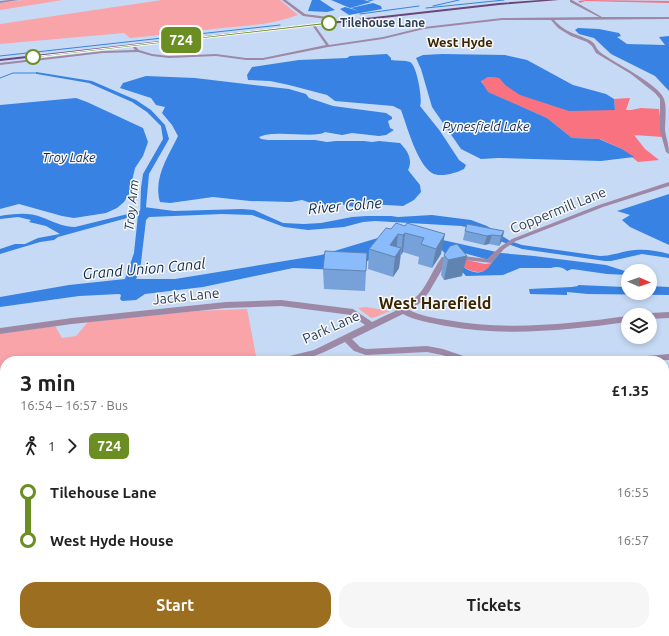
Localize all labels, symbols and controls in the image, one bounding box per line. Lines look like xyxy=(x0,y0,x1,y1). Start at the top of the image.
marker: Tilehouse Lane xyxy=(321,15,337,31)
place label: Tilehouse Lane xyxy=(340,16,425,29)
line badge: 724 xyxy=(158,27,204,53)
text: 724 xyxy=(169,32,193,48)
district label: West Hyde xyxy=(427,35,493,49)
unlabelled marker xyxy=(25,49,41,65)
water label: Pynesfield Lake xyxy=(442,119,530,134)
water label: Troy Lake xyxy=(42,150,96,164)
water label: Troy Arm xyxy=(121,178,141,231)
street label: Coppermill Lane xyxy=(508,183,608,237)
water label: River Colne xyxy=(307,194,383,217)
water label: Grand Union Canal xyxy=(82,255,207,282)
north arrow xyxy=(621,264,657,300)
map controls xyxy=(621,264,657,344)
street label: Jacks Lane xyxy=(152,285,220,307)
district label: West Harefield xyxy=(379,294,491,312)
street label: Park Lane xyxy=(300,307,362,347)
button: layers xyxy=(621,308,657,344)
text: 3 min xyxy=(20,370,76,395)
text: £1.35 xyxy=(611,382,649,399)
text: 16:54 – 16:57 · Bus xyxy=(20,398,128,412)
icon: walk xyxy=(20,435,42,457)
icon: forward xyxy=(61,435,83,457)
text: 724 xyxy=(97,438,121,454)
text: 1 xyxy=(48,439,55,453)
text: Tilehouse Lane xyxy=(50,484,157,501)
text: 16:55 xyxy=(616,485,649,499)
text: West Hyde House xyxy=(50,532,174,549)
text: 16:57 xyxy=(616,533,649,547)
button: Start xyxy=(20,582,331,628)
button: Tickets xyxy=(339,582,649,628)

